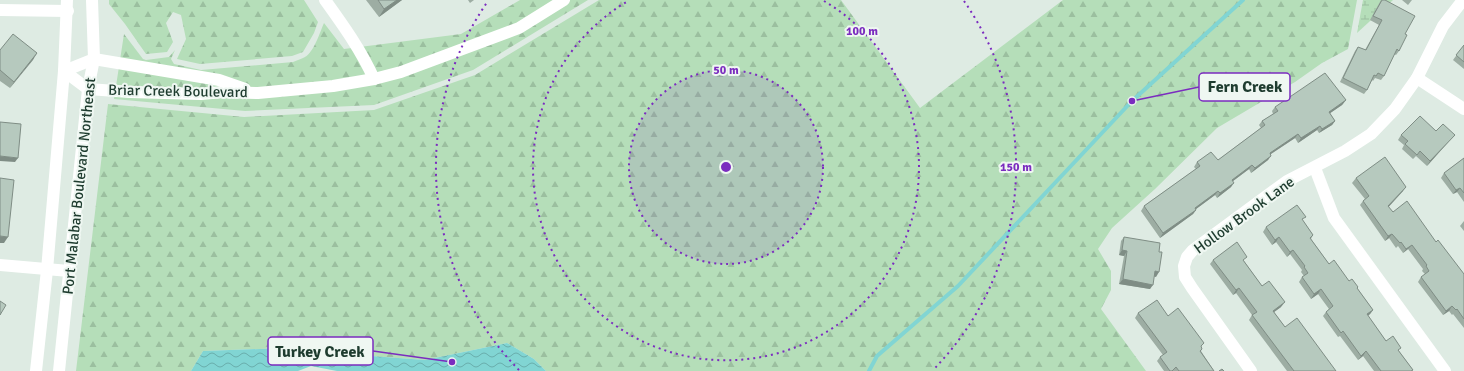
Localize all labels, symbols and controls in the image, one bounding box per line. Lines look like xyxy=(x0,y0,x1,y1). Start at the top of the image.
text: 100 m xyxy=(846,24,878,39)
text: 50 m xyxy=(713,63,739,78)
callout: Fern Creek xyxy=(1199,73,1290,101)
street label: Port Malabar Boulevard Northeast xyxy=(59,77,99,295)
text: Fern Creek xyxy=(1208,77,1283,97)
street label: Briar Creek Boulevard xyxy=(108,81,248,101)
centre of rings xyxy=(719,160,733,174)
text: 150 m xyxy=(1000,160,1032,175)
street label: Hollow Brook Lane xyxy=(1190,173,1298,257)
callout: Turkey Creek xyxy=(268,337,373,365)
text: Turkey Creek xyxy=(275,342,365,362)

